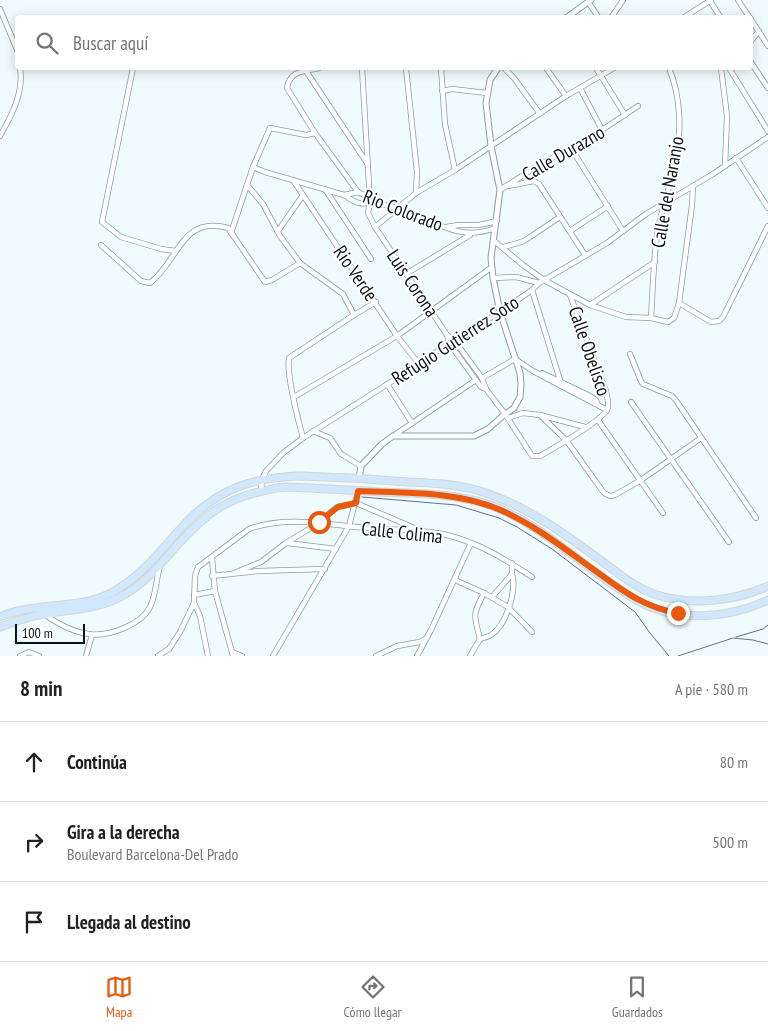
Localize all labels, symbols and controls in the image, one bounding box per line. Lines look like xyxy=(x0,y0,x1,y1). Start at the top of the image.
search box xyxy=(15,15,753,70)
icon: search xyxy=(33,29,61,57)
text: Buscar aquí xyxy=(73,31,148,55)
street label: Calle Durazno xyxy=(518,120,608,186)
street label: Calle del Naranjo xyxy=(645,134,689,250)
street label: Rio Colorado xyxy=(360,184,446,236)
street label: Rio Verde xyxy=(329,241,383,306)
street label: Luis Corona xyxy=(382,245,444,321)
street label: Refugio Gutierrez Soto xyxy=(387,290,523,390)
street label: Calle Obelisco xyxy=(564,303,616,399)
route start xyxy=(308,511,331,534)
street label: Calle Colima xyxy=(360,516,444,548)
route end xyxy=(667,602,690,625)
scale bar xyxy=(15,621,85,644)
text: 100 m xyxy=(22,624,53,642)
text: 8 min xyxy=(20,675,62,702)
text: A pie · 580 m xyxy=(675,679,748,699)
icon: ahead xyxy=(20,748,48,776)
text: Continúa xyxy=(67,750,127,774)
text: 80 m xyxy=(720,752,748,772)
text: Gira a la derecha xyxy=(67,820,180,844)
icon: right xyxy=(20,828,48,856)
text: 500 m xyxy=(713,832,748,852)
text: Boulevard Barcelona-Del Prado xyxy=(67,844,238,864)
icon: arrive xyxy=(20,908,48,936)
text: Llegada al destino xyxy=(67,910,191,934)
tab: Mapa xyxy=(105,973,133,1021)
tab: Cómo llegar xyxy=(344,973,401,1021)
tab: Guardados xyxy=(612,973,663,1021)

